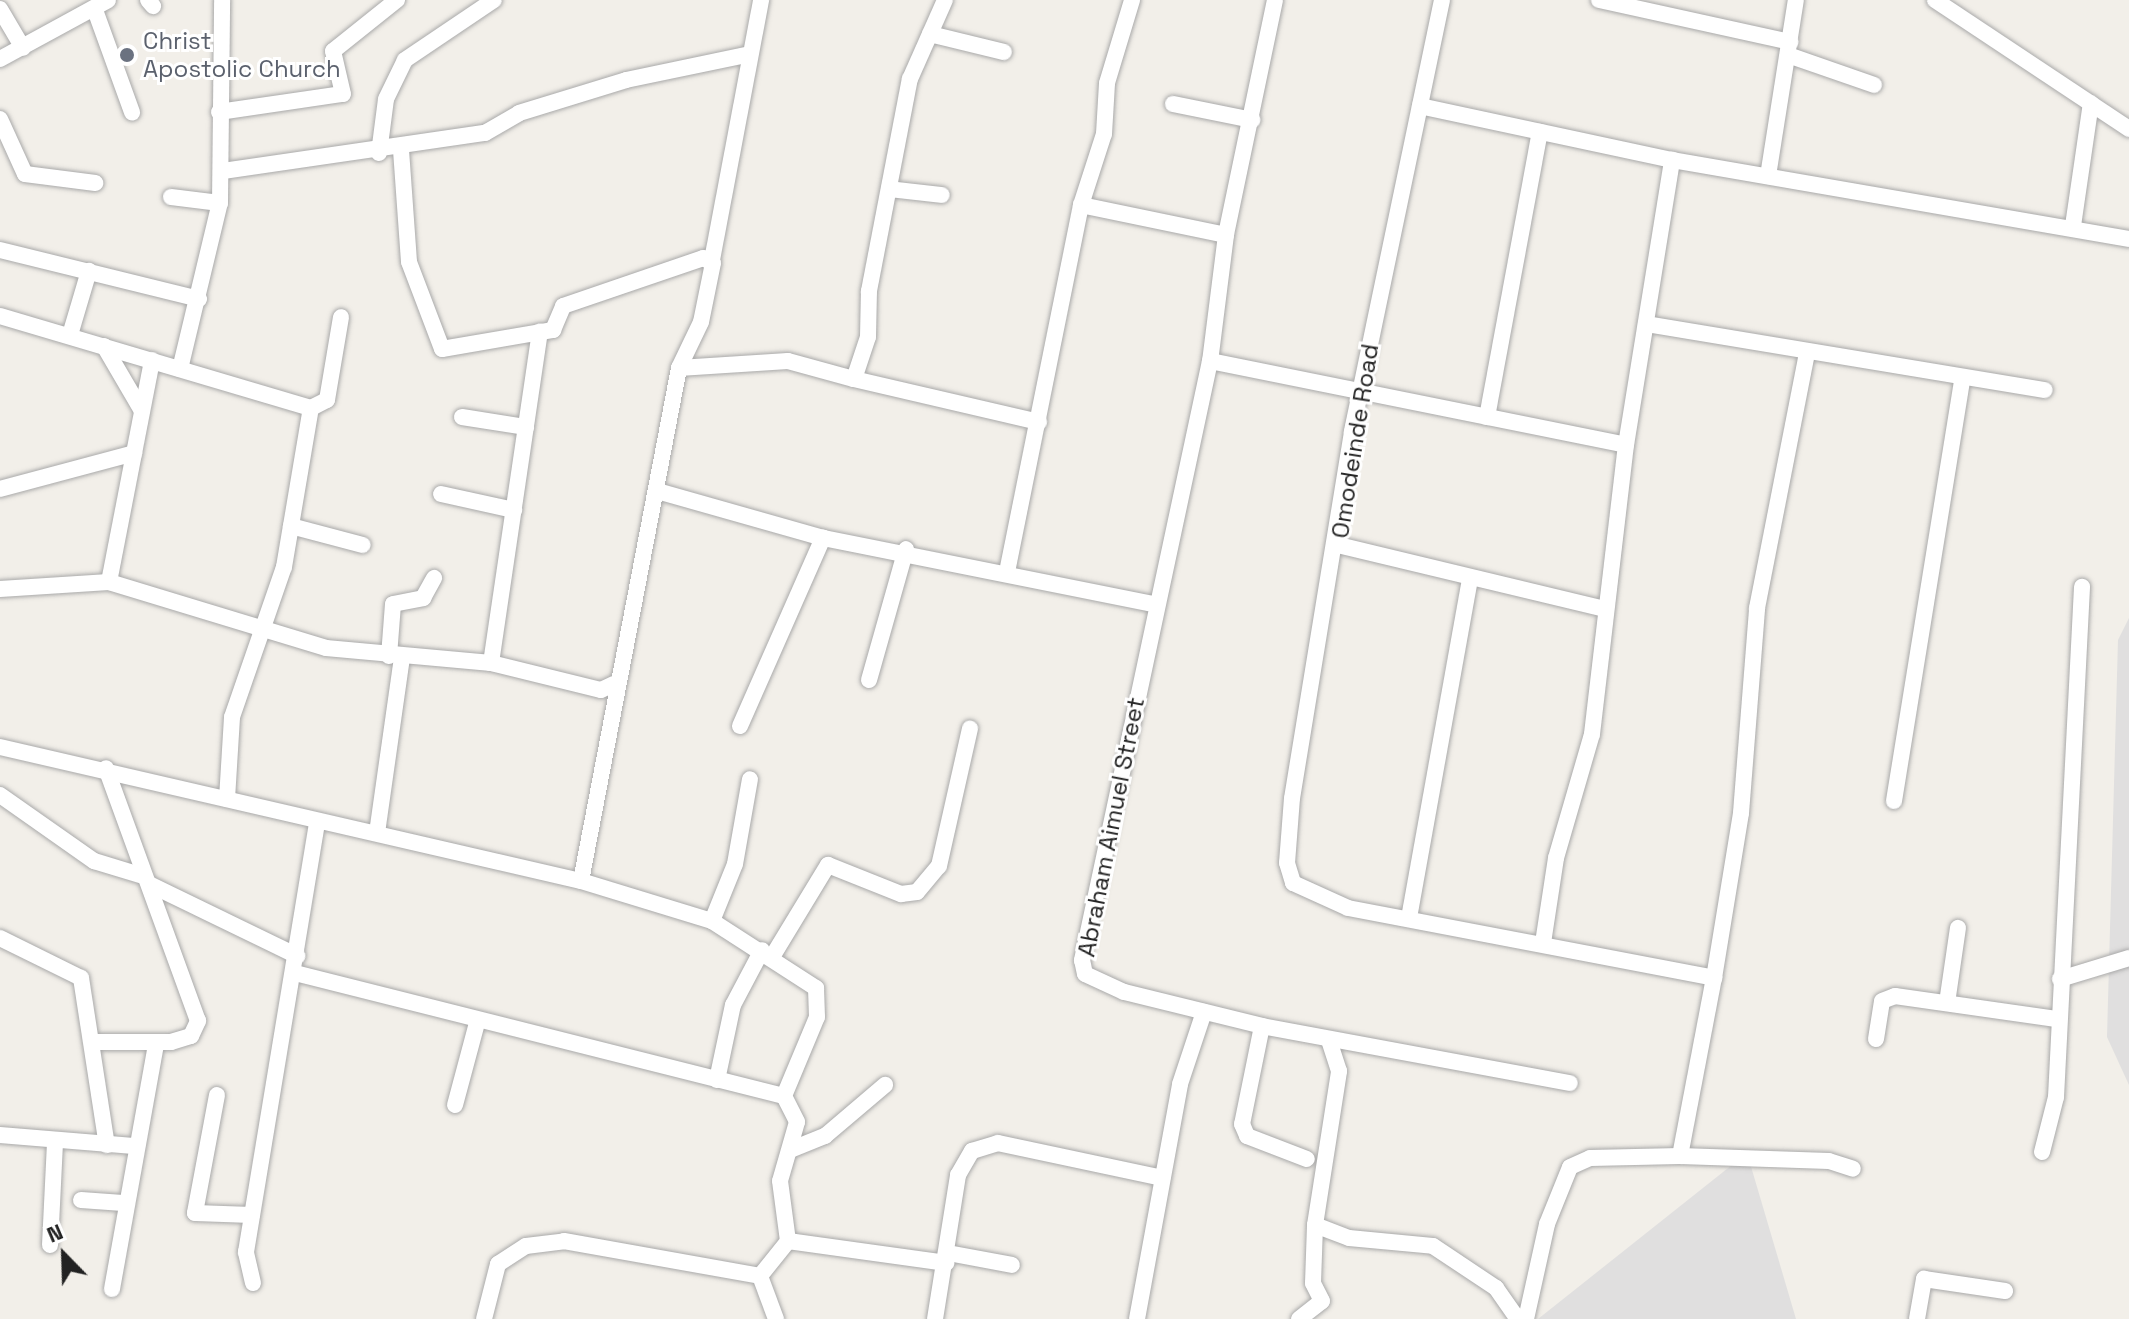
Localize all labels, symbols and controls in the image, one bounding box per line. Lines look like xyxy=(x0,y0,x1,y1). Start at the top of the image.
place label: Christ Apostolic Church xyxy=(143,27,341,83)
marker: Christ Apostolic Church xyxy=(118,46,136,64)
street label: Omodeinde Road xyxy=(1325,342,1385,540)
street label: Abraham Aimuel Street xyxy=(1072,695,1150,959)
north arrow xyxy=(24,1215,104,1295)
text: N xyxy=(42,1217,67,1249)

